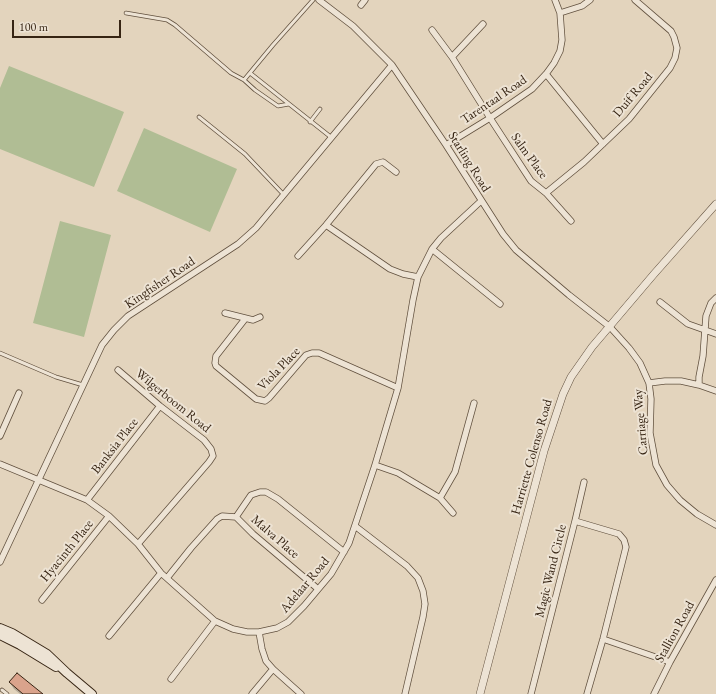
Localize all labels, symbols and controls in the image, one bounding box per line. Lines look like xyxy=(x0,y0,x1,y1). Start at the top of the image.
scale bar xyxy=(14,12,123,38)
text: 100 m xyxy=(19,19,48,35)
street label: Duif Road xyxy=(610,69,656,121)
street label: Tarentaal Road xyxy=(458,72,530,128)
street label: Starling Road xyxy=(444,129,494,195)
street label: Salm Place xyxy=(507,130,551,182)
street label: Kingfisher Road xyxy=(122,254,198,312)
street label: Viola Place xyxy=(254,344,304,394)
street label: Wilgerboom Road xyxy=(132,366,214,436)
street label: Carriage Way xyxy=(630,388,652,456)
street label: Harriette Colenso Road xyxy=(508,397,556,517)
street label: Banksia Place xyxy=(88,415,142,477)
street label: Malva Place xyxy=(248,512,302,562)
street label: Hyacinth Place xyxy=(37,517,97,585)
street label: Magic Wand Circle xyxy=(532,523,570,619)
street label: Adelaar Road xyxy=(277,554,333,616)
street label: Stallion Road xyxy=(652,599,698,665)

